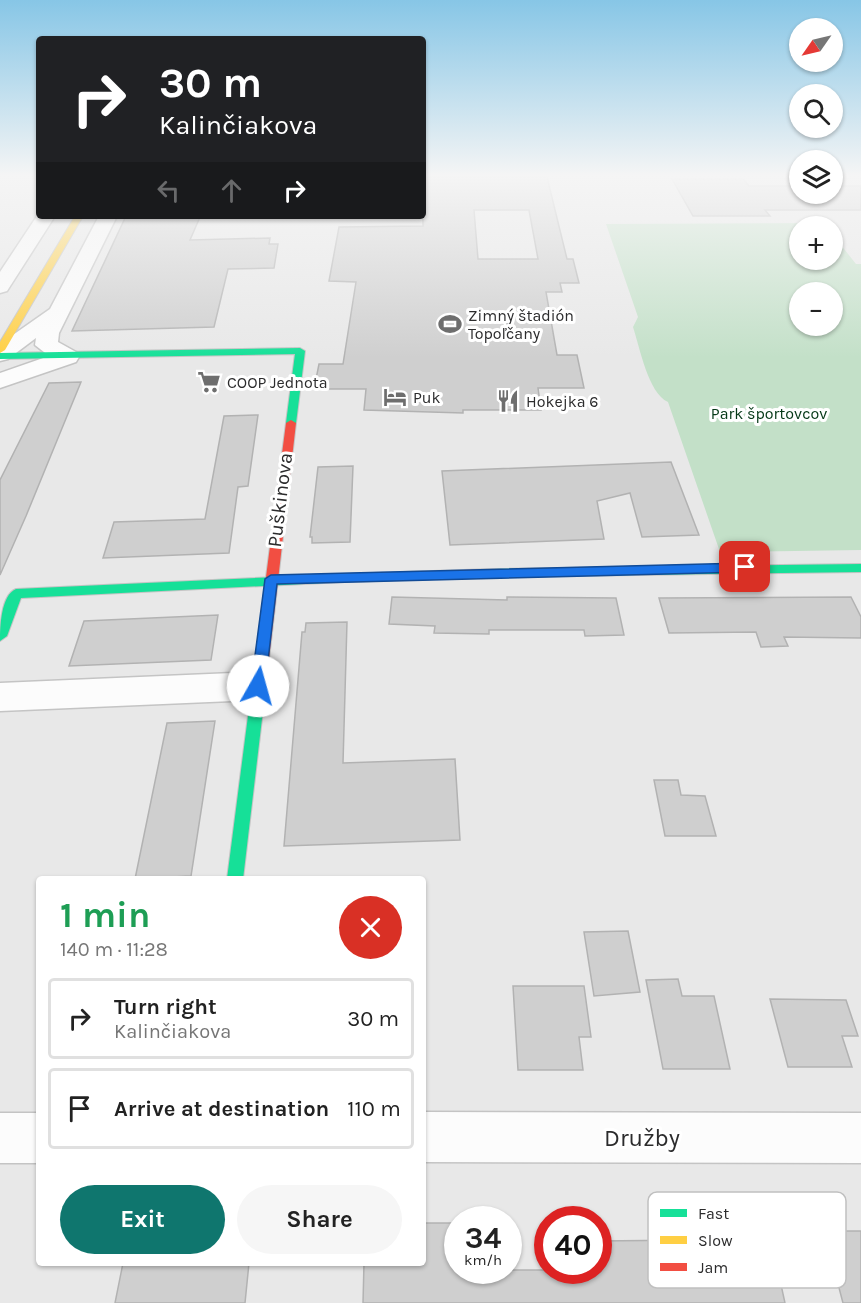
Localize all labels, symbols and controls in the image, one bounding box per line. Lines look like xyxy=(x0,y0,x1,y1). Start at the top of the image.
north arrow xyxy=(789,18,843,72)
map controls xyxy=(789,18,843,336)
text: 30 m xyxy=(159,58,262,108)
icon: right xyxy=(60,60,138,138)
button: search xyxy=(789,84,843,138)
text: Kalinčiakova xyxy=(159,109,317,141)
button: layers xyxy=(789,150,843,204)
icon: left xyxy=(152,174,185,207)
icon: ahead xyxy=(215,174,248,207)
icon: right xyxy=(278,174,311,207)
button: + xyxy=(789,216,843,270)
button: − xyxy=(789,282,843,336)
place label: Zimný štadión Topoľčany xyxy=(468,306,574,343)
sports icon: Zimný štadión Topoľčany xyxy=(437,311,463,337)
supermarket icon: COOP Jednota xyxy=(196,369,222,395)
place label: COOP Jednota xyxy=(227,373,328,392)
hotel icon: Puk xyxy=(382,384,408,410)
place label: Puk xyxy=(413,388,441,407)
restaurant icon: Hokejka 6 xyxy=(495,388,521,414)
place label: Hokejka 6 xyxy=(526,392,598,411)
park label: Park športovcov xyxy=(711,404,827,423)
street label: Puškinova xyxy=(263,451,297,549)
pin xyxy=(719,541,770,592)
icon: arrive xyxy=(728,550,761,583)
position arrow xyxy=(226,654,290,718)
text: 1 min xyxy=(60,894,150,936)
button: close xyxy=(339,896,402,959)
text: 140 m · 11:28 xyxy=(60,938,168,961)
text: Turn right xyxy=(114,994,217,1020)
icon: right xyxy=(63,1002,96,1035)
text: 30 m xyxy=(347,1006,399,1032)
text: Kalinčiakova xyxy=(114,1020,231,1043)
icon: arrive xyxy=(63,1092,96,1125)
text: Arrive at destination xyxy=(114,1096,329,1122)
text: 110 m xyxy=(347,1096,401,1122)
street label: Družby xyxy=(604,1124,680,1152)
button: Exit xyxy=(60,1185,225,1254)
button: Share xyxy=(237,1185,402,1254)
legend xyxy=(648,1192,846,1288)
text: Fast xyxy=(698,1204,729,1223)
speed limit sign: 40 xyxy=(534,1206,612,1284)
text: 34 xyxy=(465,1220,501,1256)
text: Slow xyxy=(698,1231,733,1250)
text: km/h xyxy=(464,1251,502,1269)
text: Jam xyxy=(698,1258,728,1277)

